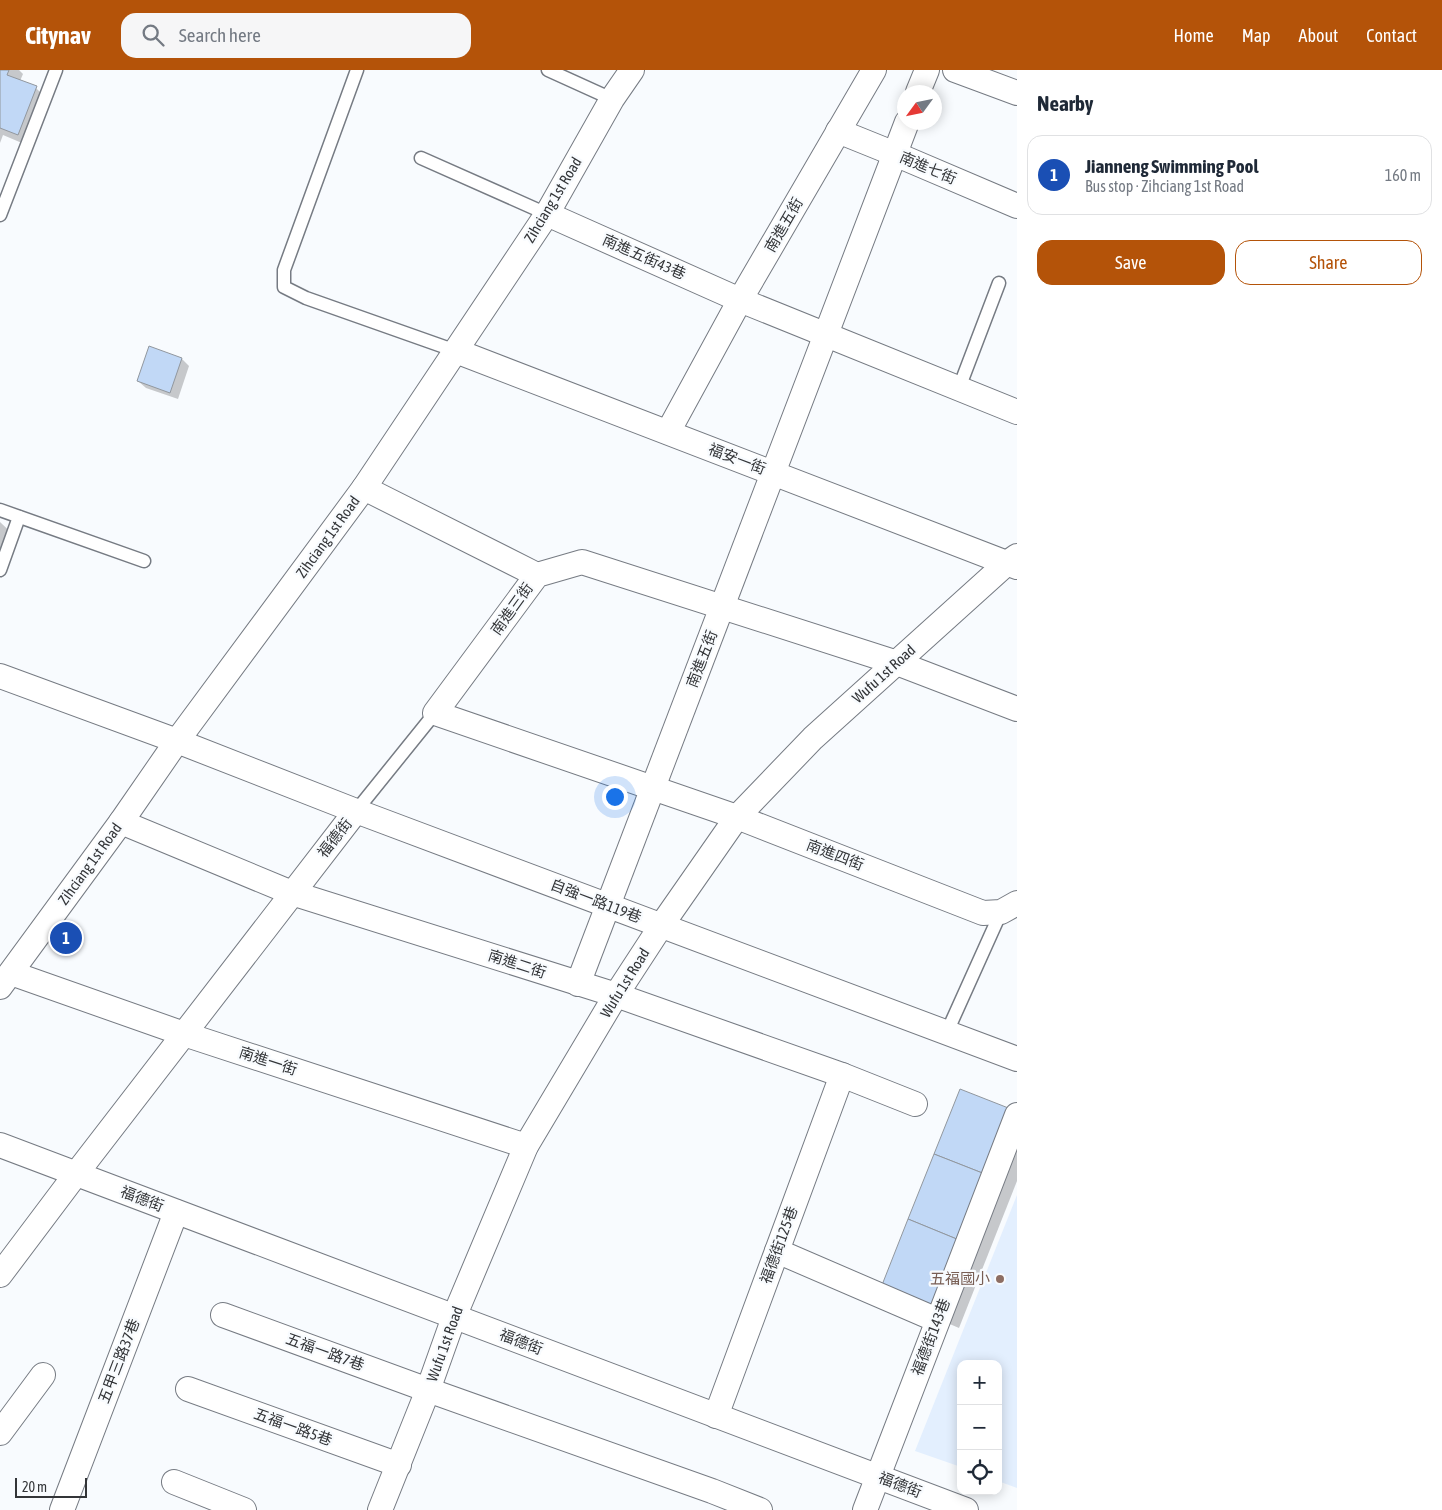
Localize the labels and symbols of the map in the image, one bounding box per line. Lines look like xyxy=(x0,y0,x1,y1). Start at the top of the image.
north arrow xyxy=(897,85,942,130)
street label: 南進七街 xyxy=(897,148,959,187)
street label: Zihciang 1st Road xyxy=(520,154,585,246)
street label: 南進五街 xyxy=(761,195,806,255)
street label: 南進五街43巷 xyxy=(600,231,688,282)
street label: 福安一街 xyxy=(706,440,768,477)
street label: Zihciang 1st Road xyxy=(292,493,363,581)
street label: 南進三街 xyxy=(487,579,536,638)
street label: 南進五街 xyxy=(683,628,720,690)
street label: Wufu 1st Road xyxy=(849,641,919,706)
your location xyxy=(602,784,628,810)
street label: 福德街 xyxy=(314,815,355,861)
street label: Zihciang 1st Road xyxy=(54,820,125,908)
street label: 南進四街 xyxy=(804,836,866,873)
street label: 自強一路119巷 xyxy=(548,875,644,926)
pin: 1 xyxy=(50,919,82,957)
street label: Wufu 1st Road xyxy=(597,945,653,1021)
street label: 南進二街 xyxy=(486,946,548,981)
street label: 南進一街 xyxy=(237,1043,299,1078)
street label: 福德街 xyxy=(118,1183,166,1215)
street label: 福德街125巷 xyxy=(757,1204,800,1286)
place label: 五福國小 xyxy=(930,1270,990,1287)
marker: 五福國小 xyxy=(994,1273,1006,1285)
street label: 福德街143巷 xyxy=(908,1296,953,1378)
street label: Wufu 1st Road xyxy=(423,1304,466,1384)
street label: 五甲三路37巷 xyxy=(95,1316,142,1405)
street label: 福德街 xyxy=(497,1326,545,1358)
street label: 五福一路7巷 xyxy=(284,1330,367,1374)
street label: 五福一路5巷 xyxy=(252,1405,335,1449)
street label: 福德街 xyxy=(876,1469,924,1501)
scale bar xyxy=(15,1475,88,1498)

